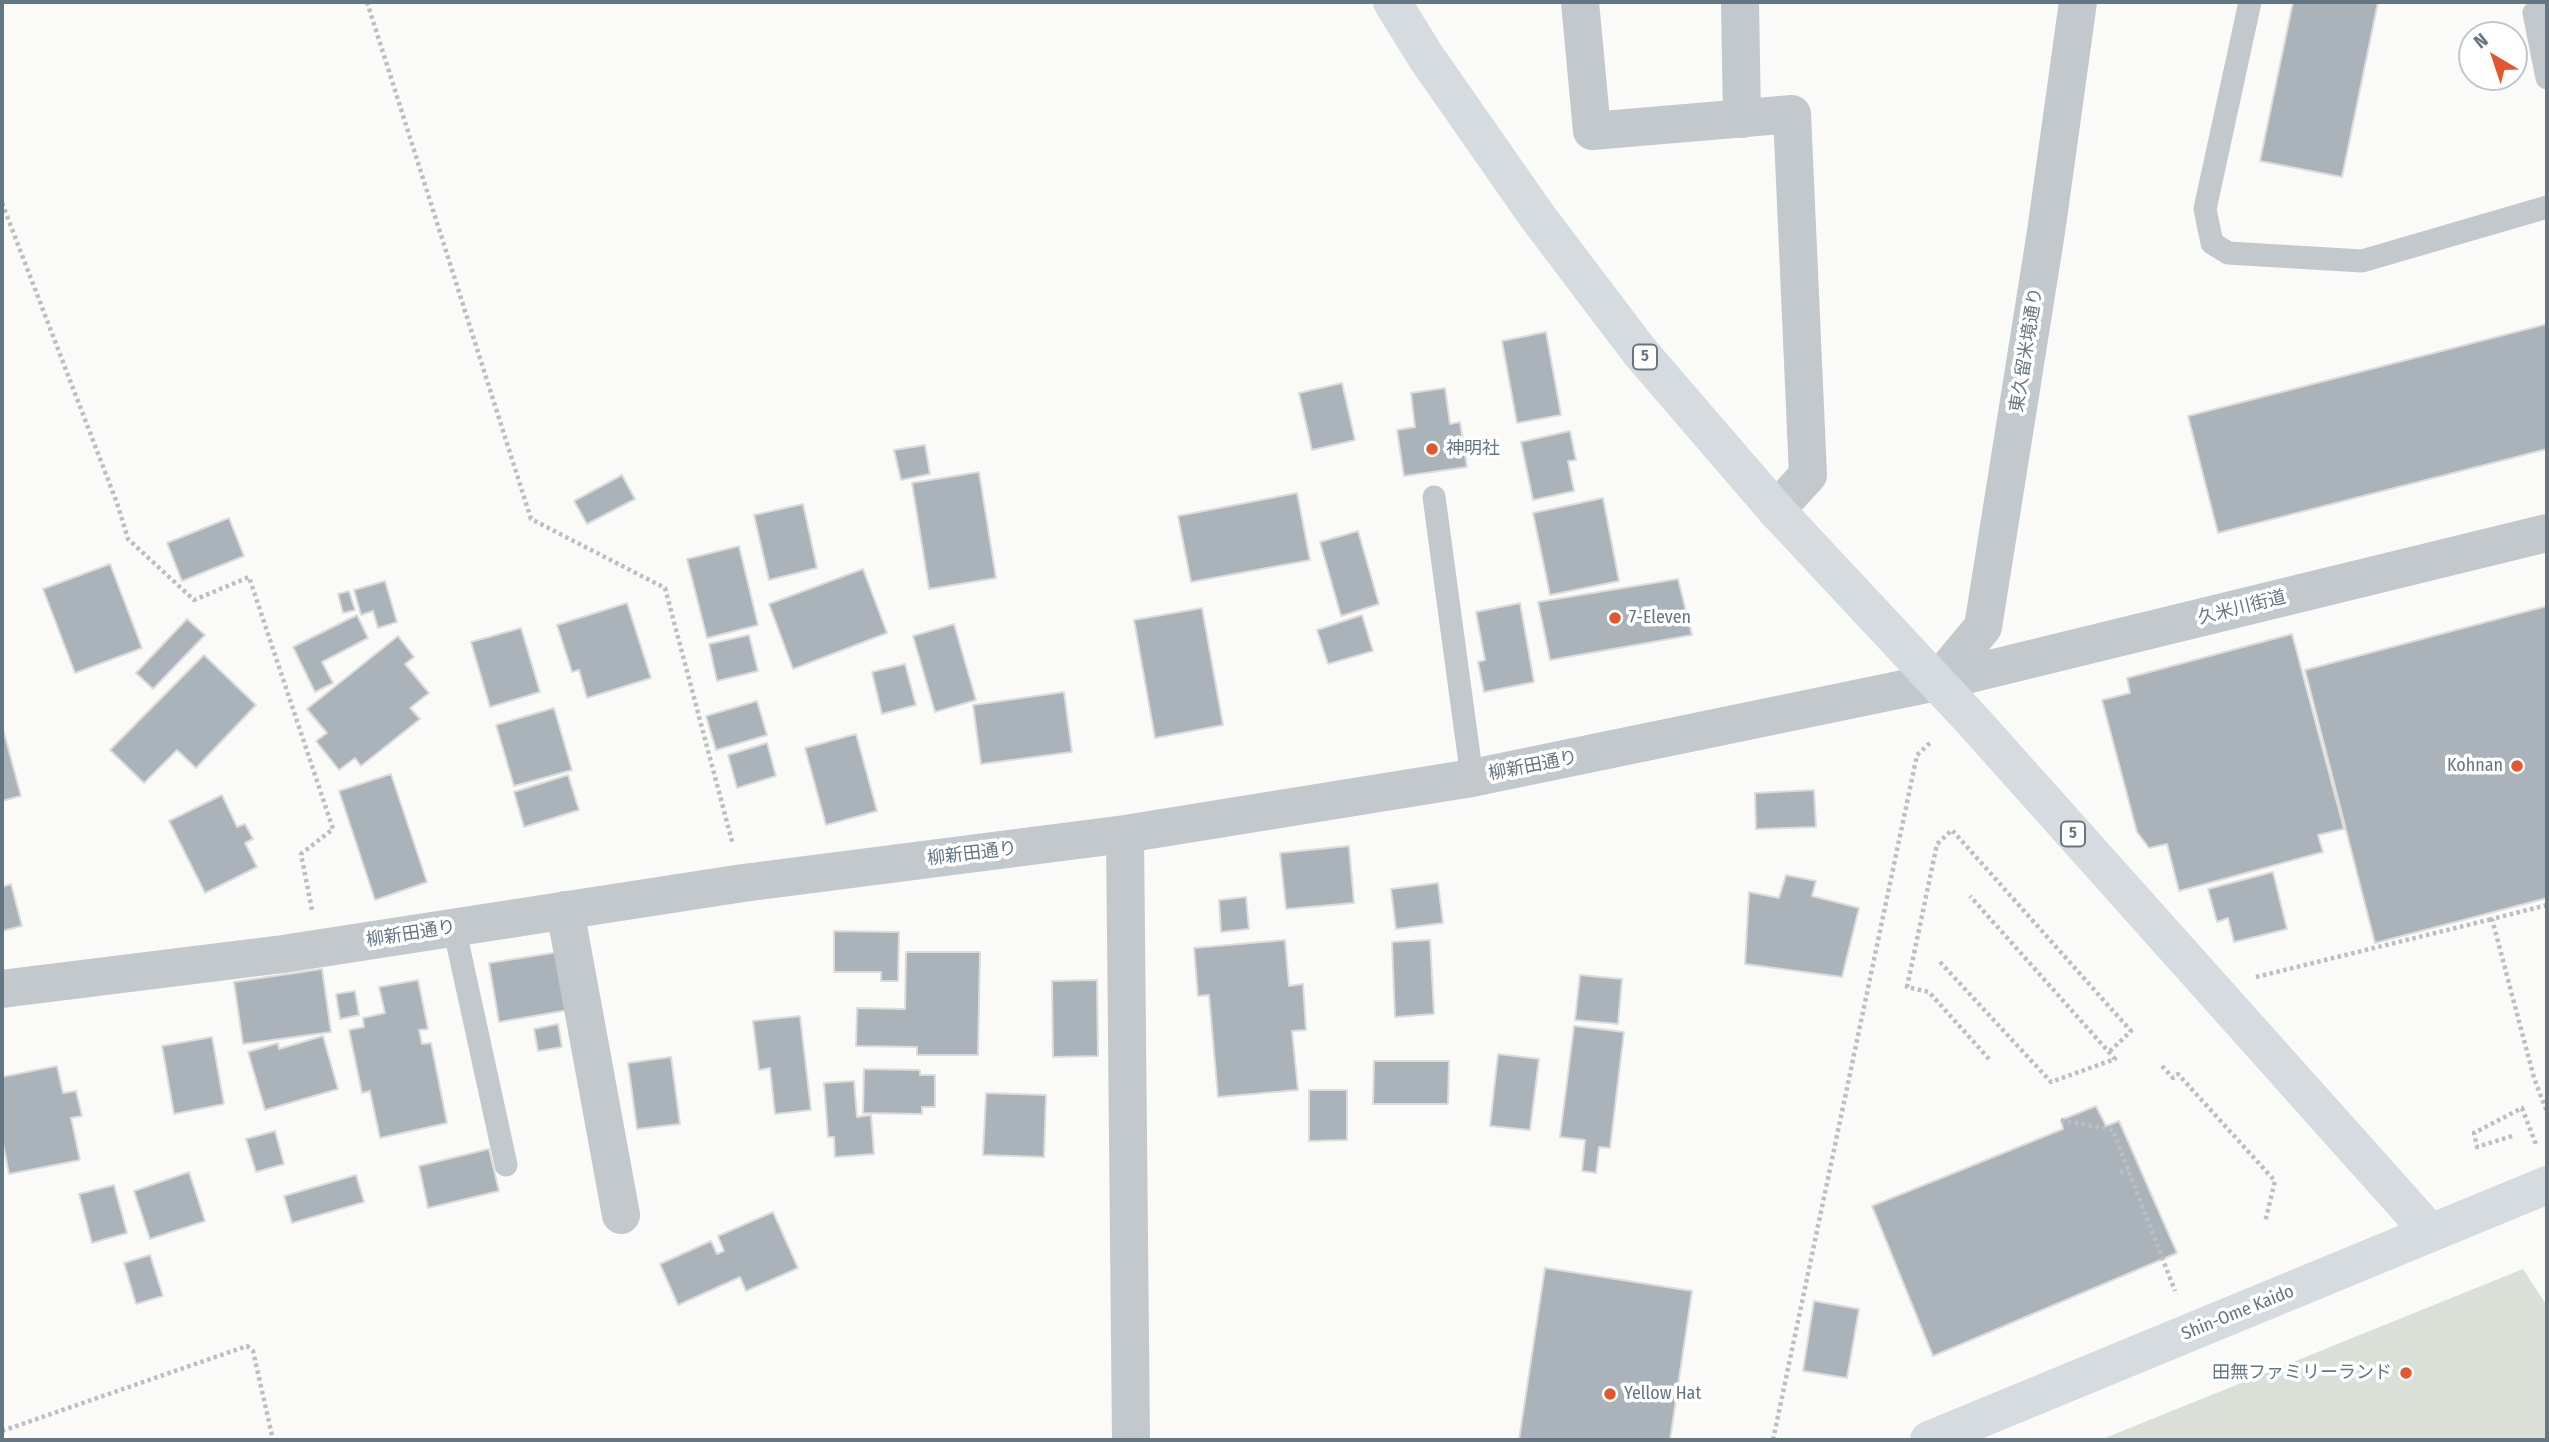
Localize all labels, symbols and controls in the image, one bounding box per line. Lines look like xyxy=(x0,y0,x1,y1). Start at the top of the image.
north arrow xyxy=(2458,21,2528,91)
text: N xyxy=(2469,28,2492,53)
street label: 東久留米境通り xyxy=(2006,286,2048,414)
road number: 5 xyxy=(1633,344,1657,370)
place label: 神明社 xyxy=(1446,438,1500,460)
marker: 神明社 xyxy=(1424,441,1440,457)
street label: 久米川街道 xyxy=(2196,587,2288,629)
place label: 7-Eleven xyxy=(1629,607,1691,629)
marker: 7-Eleven xyxy=(1607,610,1623,626)
street label: 柳新田通り xyxy=(1487,747,1579,785)
place label: Kohnan xyxy=(2447,755,2503,777)
marker: Kohnan xyxy=(2509,758,2525,774)
road number: 5 xyxy=(2061,821,2085,846)
street label: 柳新田通り xyxy=(926,838,1018,870)
street label: 柳新田通り xyxy=(365,916,457,952)
street label: Shin-Ome Kaido xyxy=(2179,1281,2297,1345)
place label: 田無ファミリーランド xyxy=(2212,1362,2392,1384)
marker: 田無ファミリーランド xyxy=(2398,1365,2414,1381)
place label: Yellow Hat xyxy=(1624,1383,1701,1405)
marker: Yellow Hat xyxy=(1602,1386,1618,1402)

